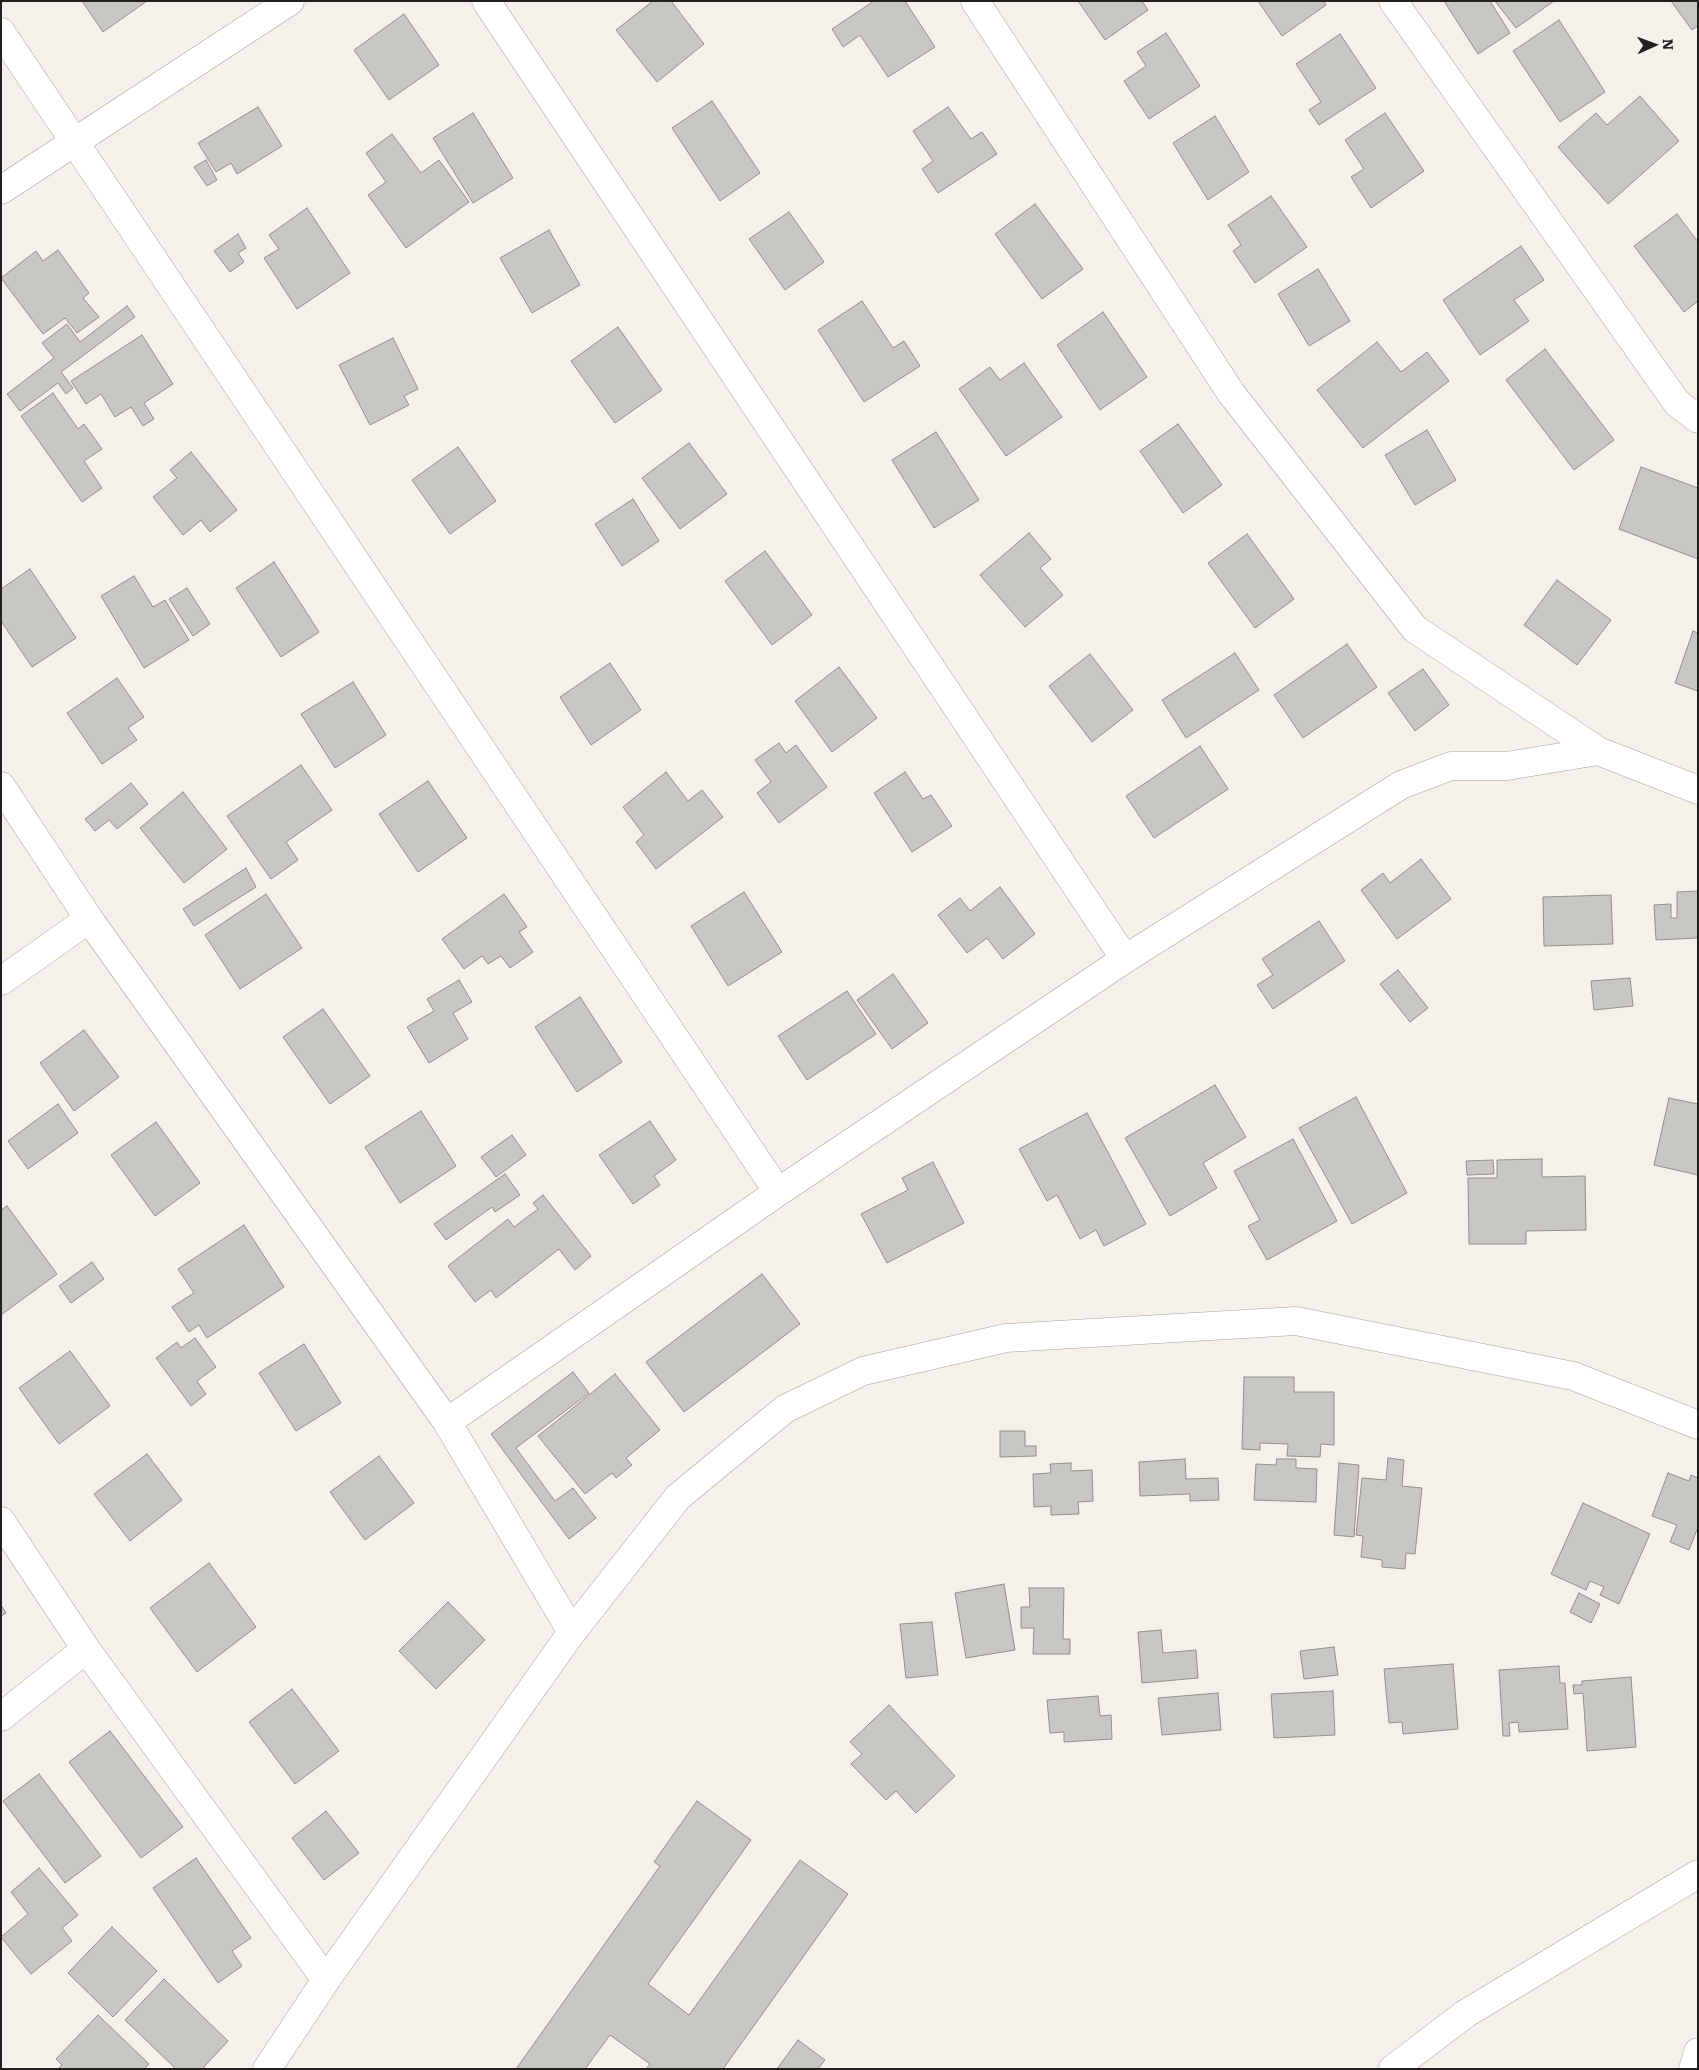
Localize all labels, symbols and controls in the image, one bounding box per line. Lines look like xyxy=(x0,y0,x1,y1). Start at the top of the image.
north arrow xyxy=(1629,20,1679,70)
text: N xyxy=(1659,38,1679,51)

